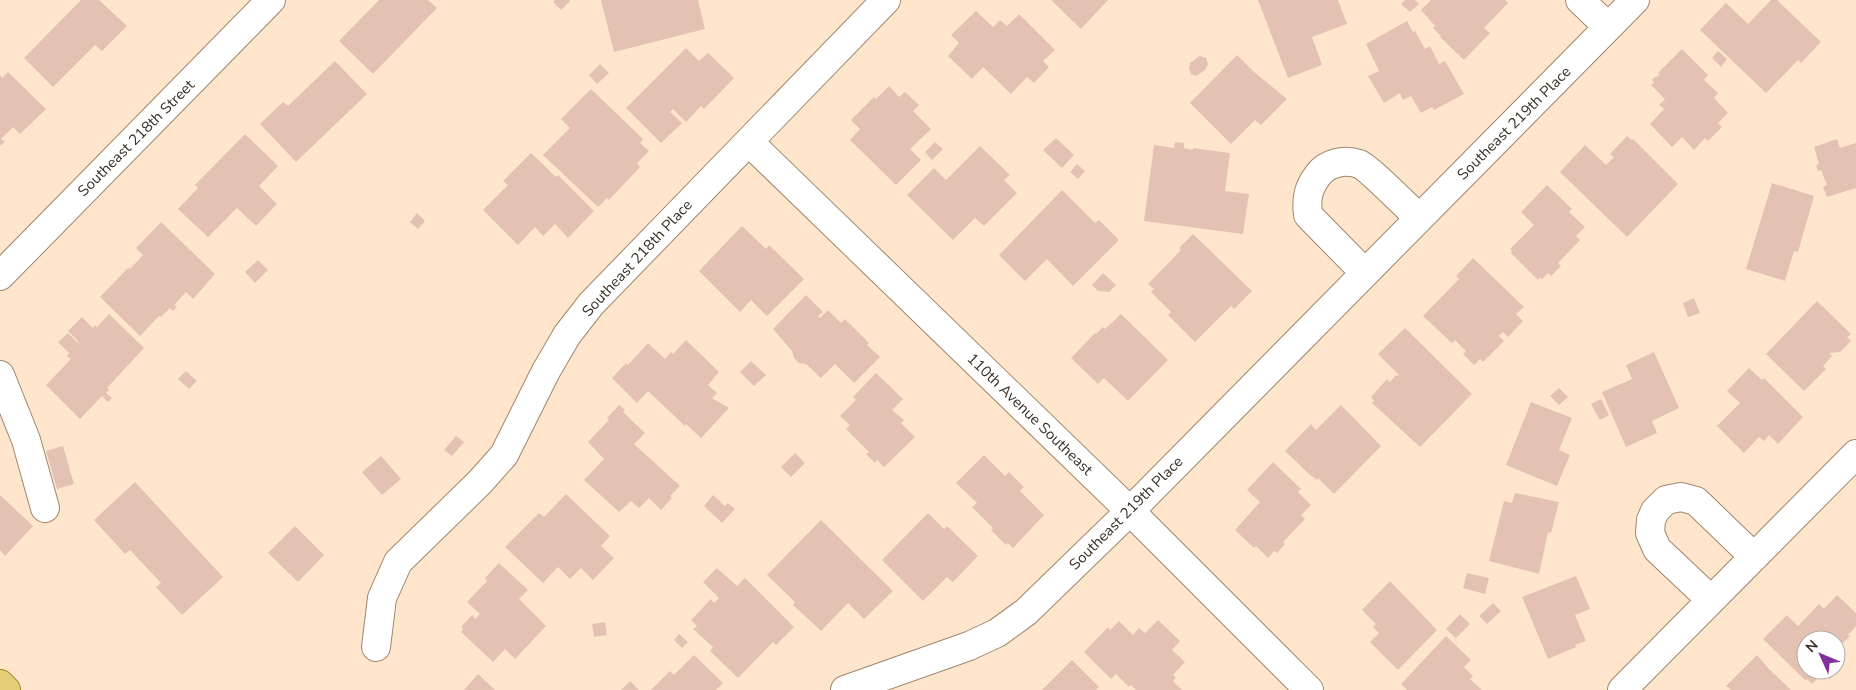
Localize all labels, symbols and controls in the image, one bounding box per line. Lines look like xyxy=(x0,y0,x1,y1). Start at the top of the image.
street label: Southeast 219th Place xyxy=(1453,62,1575,184)
street label: Southeast 218th Street xyxy=(73,75,199,201)
street label: Southeast 218th Place xyxy=(577,195,697,321)
street label: 110th Avenue Southeast xyxy=(963,349,1098,480)
street label: Southeast 219th Place xyxy=(1065,452,1187,574)
north arrow xyxy=(1796,630,1846,680)
text: N xyxy=(1802,636,1822,657)

